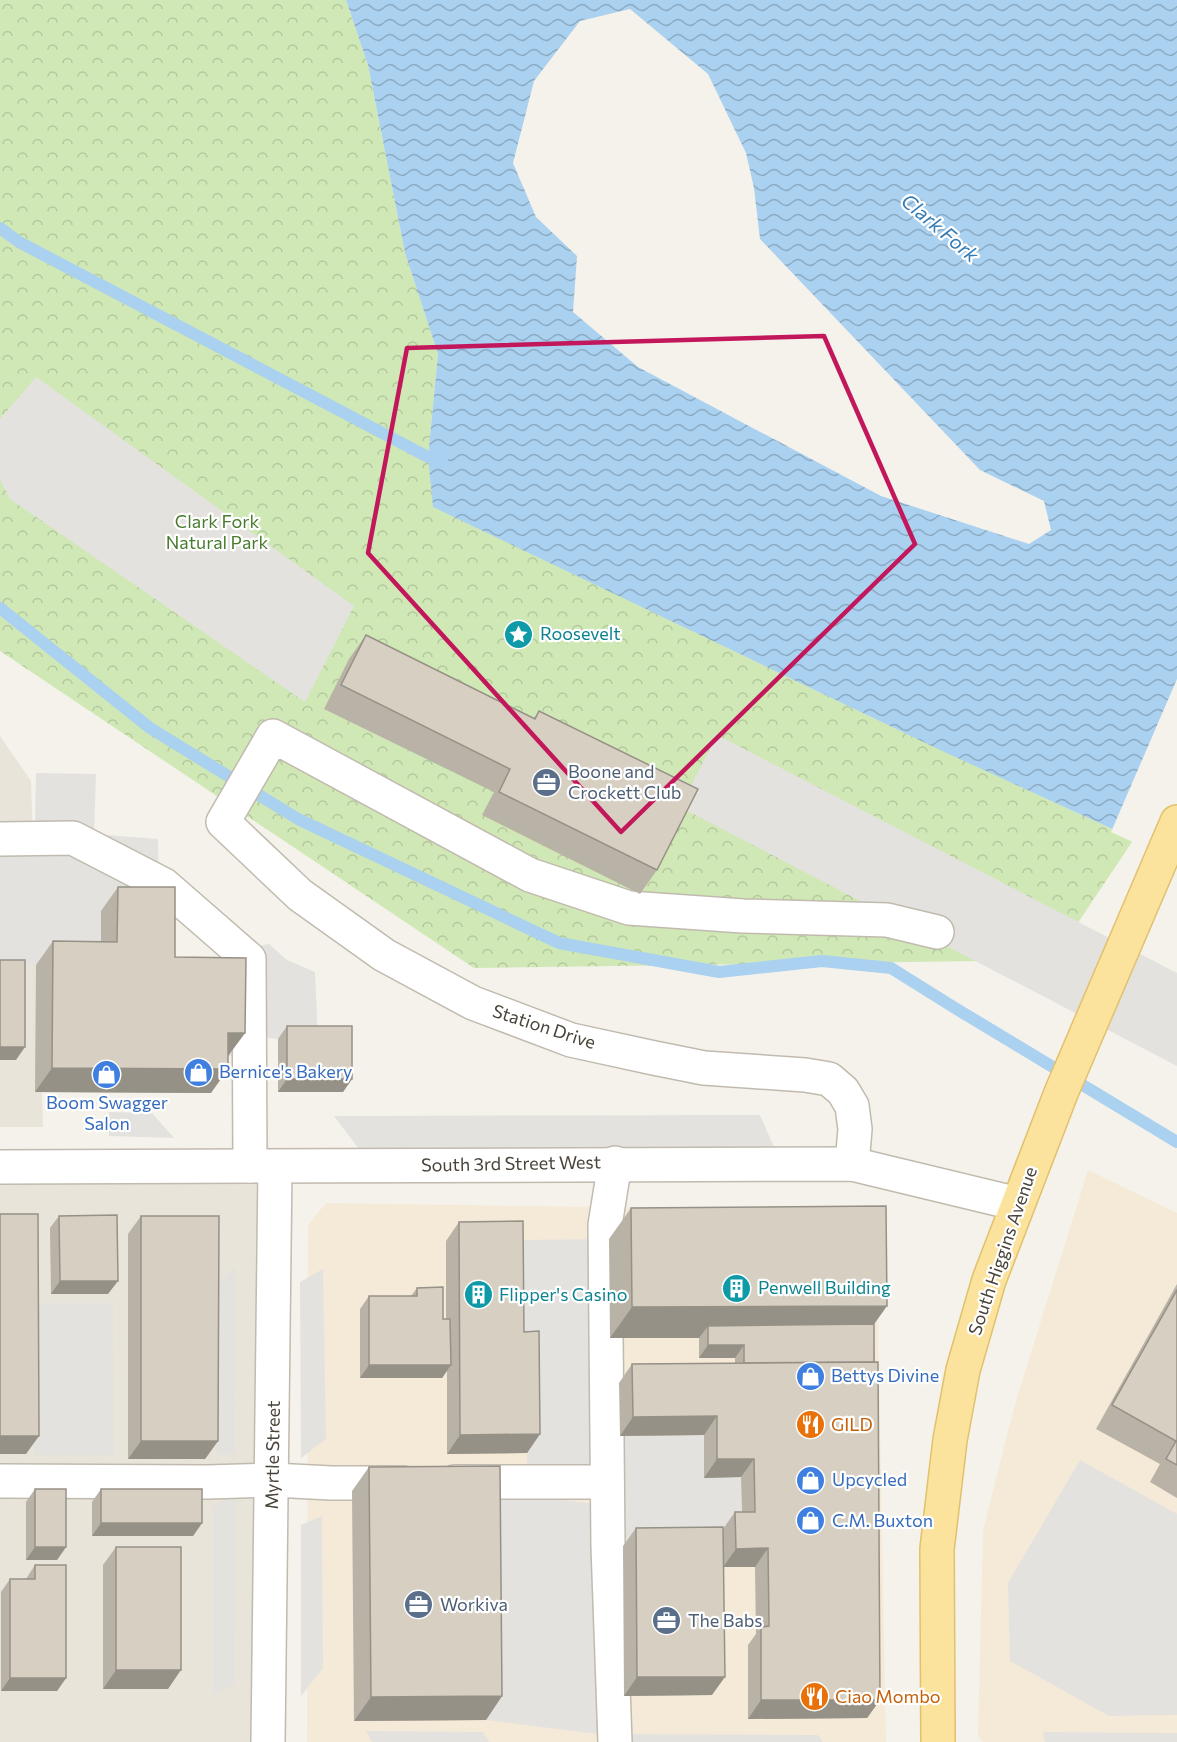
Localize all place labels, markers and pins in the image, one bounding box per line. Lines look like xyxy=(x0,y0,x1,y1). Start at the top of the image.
place icon: Roosevelt xyxy=(503,618,535,650)
place label: Roosevelt xyxy=(540,622,621,644)
place label: Boone and Crockett Club xyxy=(568,760,681,803)
office icon: Boone and Crockett Club xyxy=(531,766,563,798)
shop icon: Bernice's Bakery xyxy=(182,1056,214,1088)
shop icon: Boom Swagger Salon xyxy=(91,1058,123,1090)
place label: Bernice's Bakery xyxy=(219,1060,352,1082)
place label: Boom Swagger Salon xyxy=(46,1091,168,1134)
building icon: Penwell Building xyxy=(721,1272,753,1304)
place label: Penwell Building xyxy=(758,1276,891,1298)
building icon: Flipper's Casino xyxy=(462,1279,494,1311)
place label: Flipper's Casino xyxy=(499,1283,627,1305)
shop icon: Bettys Divine xyxy=(794,1360,826,1392)
place label: Bettys Divine xyxy=(831,1364,939,1386)
restaurant icon: GILD xyxy=(794,1409,826,1441)
place label: GILD xyxy=(831,1413,873,1435)
shop icon: Upcycled xyxy=(795,1464,827,1496)
place label: Upcycled xyxy=(832,1468,907,1490)
shop icon: C.M. Buxton xyxy=(795,1505,827,1537)
place label: C.M. Buxton xyxy=(832,1509,933,1531)
office icon: Workiva xyxy=(403,1589,435,1621)
place label: Workiva xyxy=(440,1593,508,1615)
office icon: The Babs xyxy=(651,1605,683,1637)
place label: The Babs xyxy=(688,1609,763,1631)
restaurant icon: Ciao Mombo xyxy=(798,1681,830,1713)
place label: Ciao Mombo xyxy=(835,1685,941,1707)

